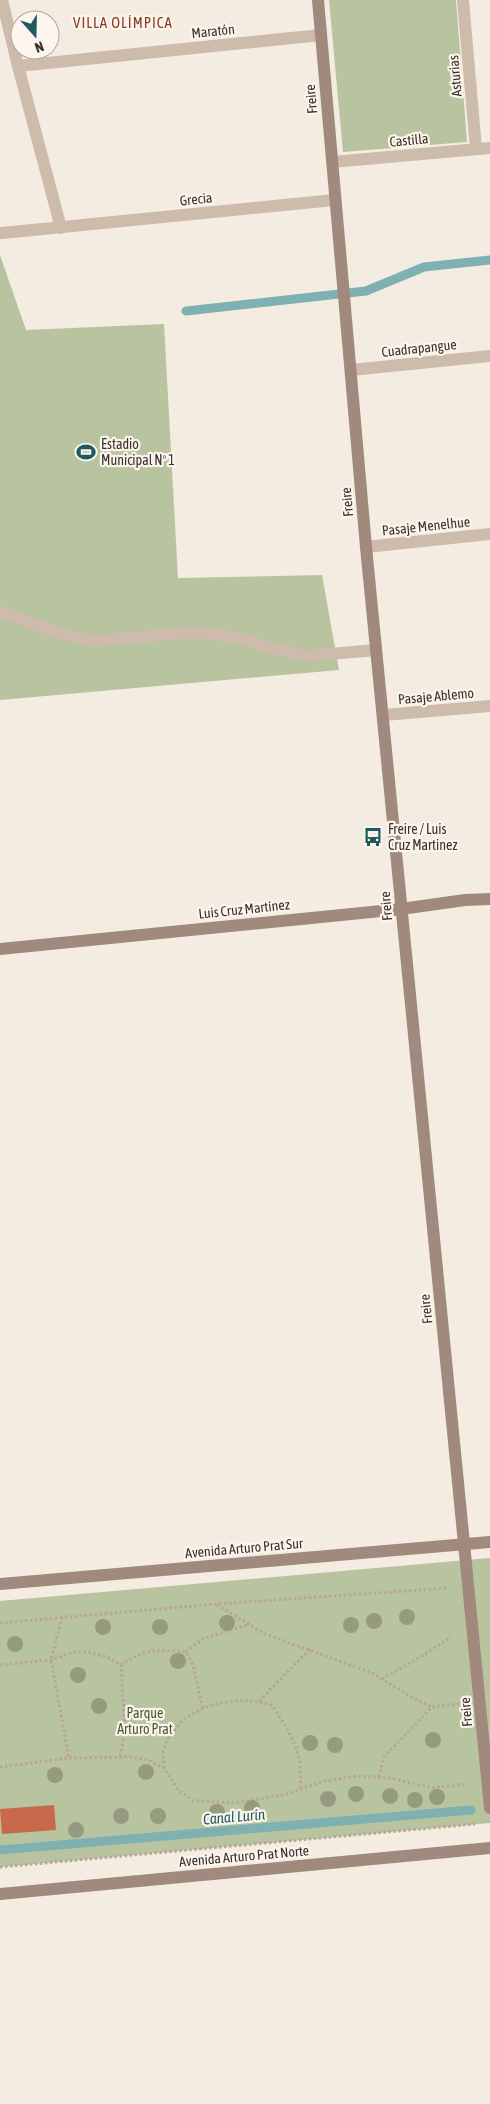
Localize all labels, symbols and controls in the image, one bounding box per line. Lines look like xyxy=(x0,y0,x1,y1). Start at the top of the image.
north arrow xyxy=(10,10,60,60)
district label: VILLA OLÍMPICA xyxy=(73,14,173,31)
street label: Maratón xyxy=(191,21,235,41)
text: N xyxy=(33,38,46,56)
street label: Asturias xyxy=(445,55,465,97)
street label: Freire xyxy=(302,84,320,114)
street label: Castilla xyxy=(389,130,429,150)
street label: Grecia xyxy=(179,189,213,209)
street label: Cuadrapangue xyxy=(381,336,457,360)
place label: Estadio Municipal Nº 1 xyxy=(101,436,175,468)
sports icon: Estadio Municipal Nº 1 xyxy=(75,441,97,463)
street label: Freire xyxy=(338,487,356,517)
street label: Pasaje Menelhue xyxy=(381,513,471,539)
street label: Pasaje Ablemo xyxy=(397,685,475,707)
place label: Freire / Luis Cruz Martinez xyxy=(388,821,457,853)
bus stop icon: Freire / Luis Cruz Martinez xyxy=(362,826,384,848)
street label: Freire xyxy=(377,891,395,921)
street label: Luis Cruz Martínez xyxy=(198,896,290,922)
street label: Freire xyxy=(416,1293,436,1325)
street label: Avenida Arturo Prat Sur xyxy=(184,1535,304,1561)
street label: Freire xyxy=(457,1697,475,1727)
park label: Parque Arturo Prat xyxy=(117,1705,173,1737)
water label: Canal Lurín xyxy=(202,1805,266,1828)
street label: Avenida Arturo Prat Norte xyxy=(178,1842,310,1870)

